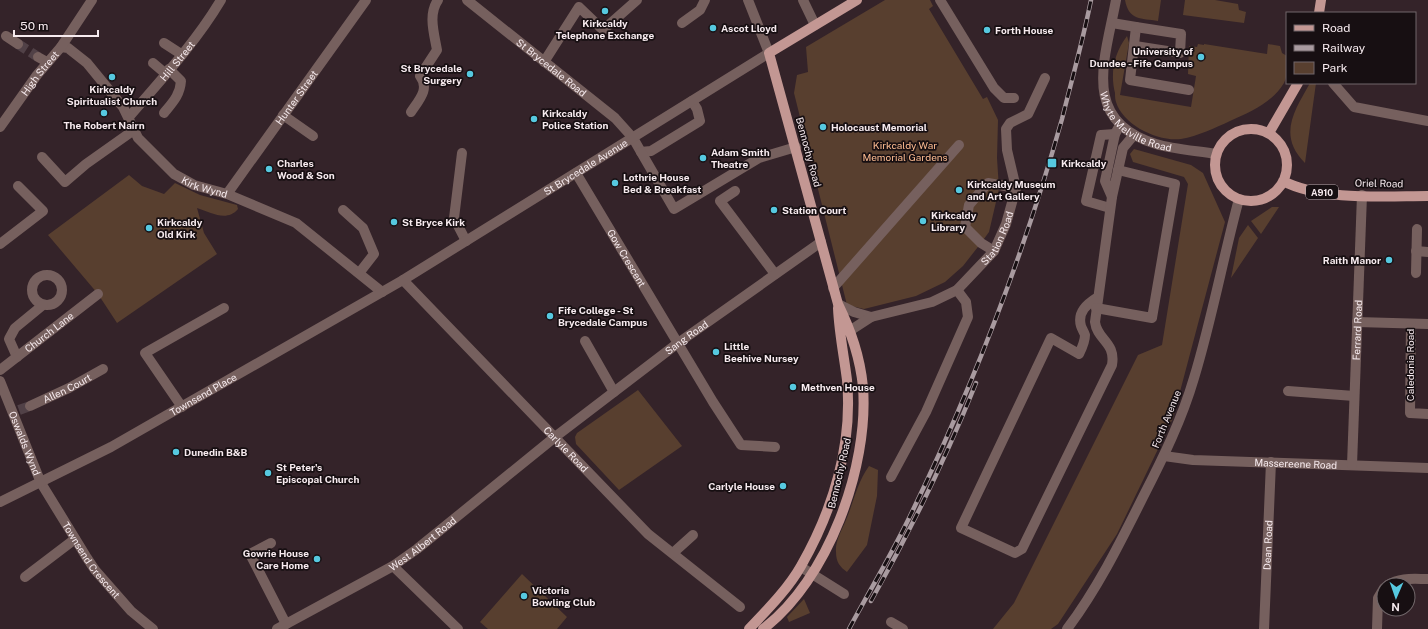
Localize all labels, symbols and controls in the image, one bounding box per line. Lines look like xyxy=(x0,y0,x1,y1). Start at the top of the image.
marker: Kirkcaldy Telephone Exchange xyxy=(600,6,610,16)
scale bar xyxy=(14,12,98,38)
legend xyxy=(1286,12,1416,84)
place label: Kirkcaldy Telephone Exchange xyxy=(556,17,654,41)
text: 50 m xyxy=(20,19,48,33)
text: Road xyxy=(1322,21,1350,35)
place label: Ascot Lloyd xyxy=(721,22,777,34)
marker: Ascot Lloyd xyxy=(708,23,718,33)
place label: Forth House xyxy=(995,24,1054,36)
marker: Forth House xyxy=(982,25,992,35)
street label: St Brycedale Road xyxy=(514,36,589,99)
street label: Hill Street xyxy=(157,38,197,83)
text: Railway xyxy=(1322,41,1366,55)
place label: University of Dundee - Fife Campus xyxy=(1090,45,1193,69)
street label: High Street xyxy=(18,48,61,98)
marker: University of Dundee - Fife Campus xyxy=(1196,52,1206,62)
text: Park xyxy=(1322,61,1348,75)
place label: St Brycedale Surgery xyxy=(401,62,462,86)
street label: Hunter Street xyxy=(273,68,320,127)
marker: St Brycedale Surgery xyxy=(465,69,475,79)
marker: Kirkcaldy Spiritualist Church xyxy=(107,72,117,82)
place label: Kirkcaldy Spiritualist Church xyxy=(67,83,157,107)
street label: Whyte Melville Road xyxy=(1098,90,1173,154)
place label: Kirkcaldy Police Station xyxy=(542,107,608,131)
marker: The Robert Nairn xyxy=(99,108,109,118)
marker: Kirkcaldy Police Station xyxy=(529,114,539,124)
street label: Bennochy Road xyxy=(794,116,824,188)
place label: The Robert Nairn xyxy=(63,119,145,131)
place label: Holocaust Memorial xyxy=(831,121,927,133)
marker: Holocaust Memorial xyxy=(818,122,828,132)
street label: St Brycedale Avenue xyxy=(541,136,630,197)
park label: Kirkcaldy War Memorial Gardens xyxy=(862,139,948,163)
place label: Adam Smith Theatre xyxy=(711,146,770,170)
marker: Adam Smith Theatre xyxy=(698,153,708,163)
place label: Charles Wood & Son xyxy=(277,157,335,181)
marker: Kirkcaldy xyxy=(1046,157,1058,169)
place label: Kirkcaldy xyxy=(1061,157,1107,169)
marker: Charles Wood & Son xyxy=(264,164,274,174)
place label: Lothrie House Bed & Breakfast xyxy=(623,171,702,195)
street label: Kirk Wynd xyxy=(180,173,229,200)
street label: Oriel Road xyxy=(1355,177,1403,189)
marker: Lothrie House Bed & Breakfast xyxy=(610,178,620,188)
place label: Kirkcaldy Museum and Art Gallery xyxy=(967,178,1056,202)
marker: Kirkcaldy Museum and Art Gallery xyxy=(954,185,964,195)
road number: A910 xyxy=(1306,185,1338,199)
place label: Station Court xyxy=(782,204,846,216)
marker: Station Court xyxy=(769,205,779,215)
place label: Kirkcaldy Library xyxy=(931,209,977,233)
street label: Station Road xyxy=(978,210,1015,267)
place label: Kirkcaldy Old Kirk xyxy=(157,216,203,240)
place label: St Bryce Kirk xyxy=(402,216,465,228)
marker: Kirkcaldy Library xyxy=(918,216,928,226)
marker: St Bryce Kirk xyxy=(389,217,399,227)
marker: Kirkcaldy Old Kirk xyxy=(144,223,154,233)
street label: Gow Crescent xyxy=(605,227,649,289)
place label: Raith Manor xyxy=(1323,254,1381,266)
marker: Raith Manor xyxy=(1384,255,1394,265)
street label: Ferrard Road xyxy=(1350,300,1364,361)
place label: Fife College - St Brycedale Campus xyxy=(558,304,647,328)
street label: Church Lane xyxy=(22,309,76,355)
marker: Fife College - St Brycedale Campus xyxy=(545,311,555,321)
street label: Sang Road xyxy=(662,318,710,357)
street label: Caledonia Road xyxy=(1404,329,1416,401)
place label: Little Beehive Nursey xyxy=(724,340,799,364)
marker: Little Beehive Nursey xyxy=(711,347,721,357)
street label: Townsend Place xyxy=(167,370,239,418)
street label: Allen Court xyxy=(41,371,93,405)
place label: Methven House xyxy=(801,381,875,393)
marker: Methven House xyxy=(788,382,798,392)
street label: Forth Avenue xyxy=(1149,388,1183,450)
street label: Oswalds Wynd xyxy=(7,409,43,477)
street label: Carlyle Road xyxy=(541,424,591,475)
street label: Bennochy Road xyxy=(825,437,853,509)
place label: Dunedin B&B xyxy=(184,446,247,458)
marker: Dunedin B&B xyxy=(171,447,181,457)
street label: Massereene Road xyxy=(1254,456,1337,471)
place label: St Peter's Episcopal Church xyxy=(276,461,359,485)
marker: St Peter's Episcopal Church xyxy=(263,468,273,478)
place label: Carlyle House xyxy=(708,480,775,492)
marker: Carlyle House xyxy=(778,481,788,491)
street label: West Albert Road xyxy=(386,514,458,573)
street label: Townsend Crescent xyxy=(60,519,123,601)
street label: Dean Road xyxy=(1260,520,1275,570)
place label: Gowrie House Care Home xyxy=(243,547,309,571)
marker: Gowrie House Care Home xyxy=(312,554,322,564)
north arrow xyxy=(1376,577,1416,617)
place label: Victoria Bowling Club xyxy=(532,584,595,608)
marker: Victoria Bowling Club xyxy=(519,591,529,601)
text: N xyxy=(1391,601,1400,613)

